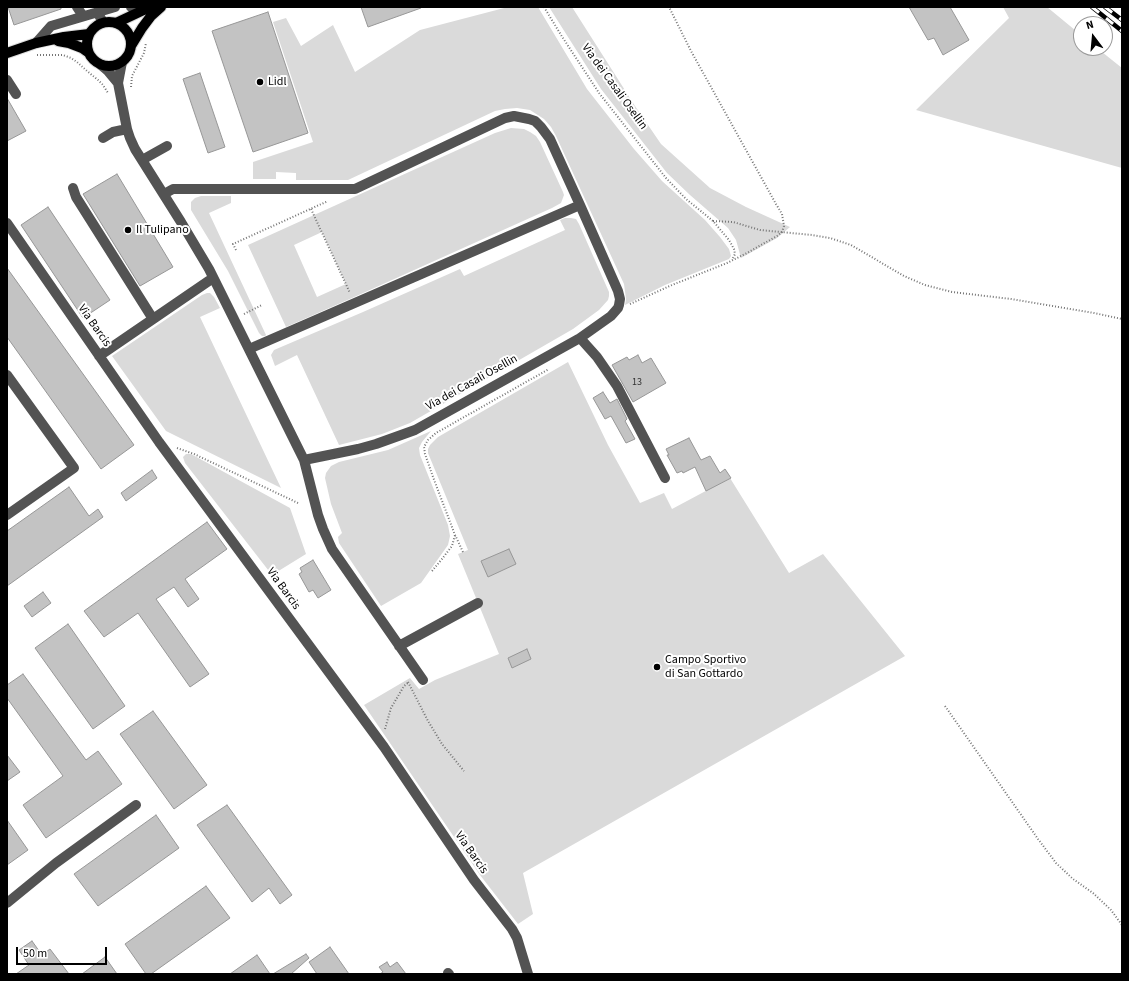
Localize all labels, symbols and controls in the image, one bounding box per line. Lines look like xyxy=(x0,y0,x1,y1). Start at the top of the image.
north arrow xyxy=(1073,16,1113,56)
text: N xyxy=(1084,17,1095,33)
street label: Via dei Casali Osellin xyxy=(578,41,650,133)
place label: Lidl xyxy=(268,75,287,89)
marker: Lidl xyxy=(255,77,265,87)
place label: Il Tulipano xyxy=(136,223,189,237)
marker: Il Tulipano xyxy=(123,225,133,235)
street label: Via Barcis xyxy=(74,302,114,350)
street label: Via dei Casali Osellin xyxy=(424,352,520,414)
house number: 13 xyxy=(632,377,642,389)
street label: Via Barcis xyxy=(263,565,303,613)
place label: Campo Sportivo di San Gottardo xyxy=(665,653,746,681)
marker: Campo Sportivo di San Gottardo xyxy=(652,662,662,672)
street label: Via Barcis xyxy=(451,829,491,877)
scale bar xyxy=(18,939,109,965)
text: 50 m xyxy=(23,945,47,962)

